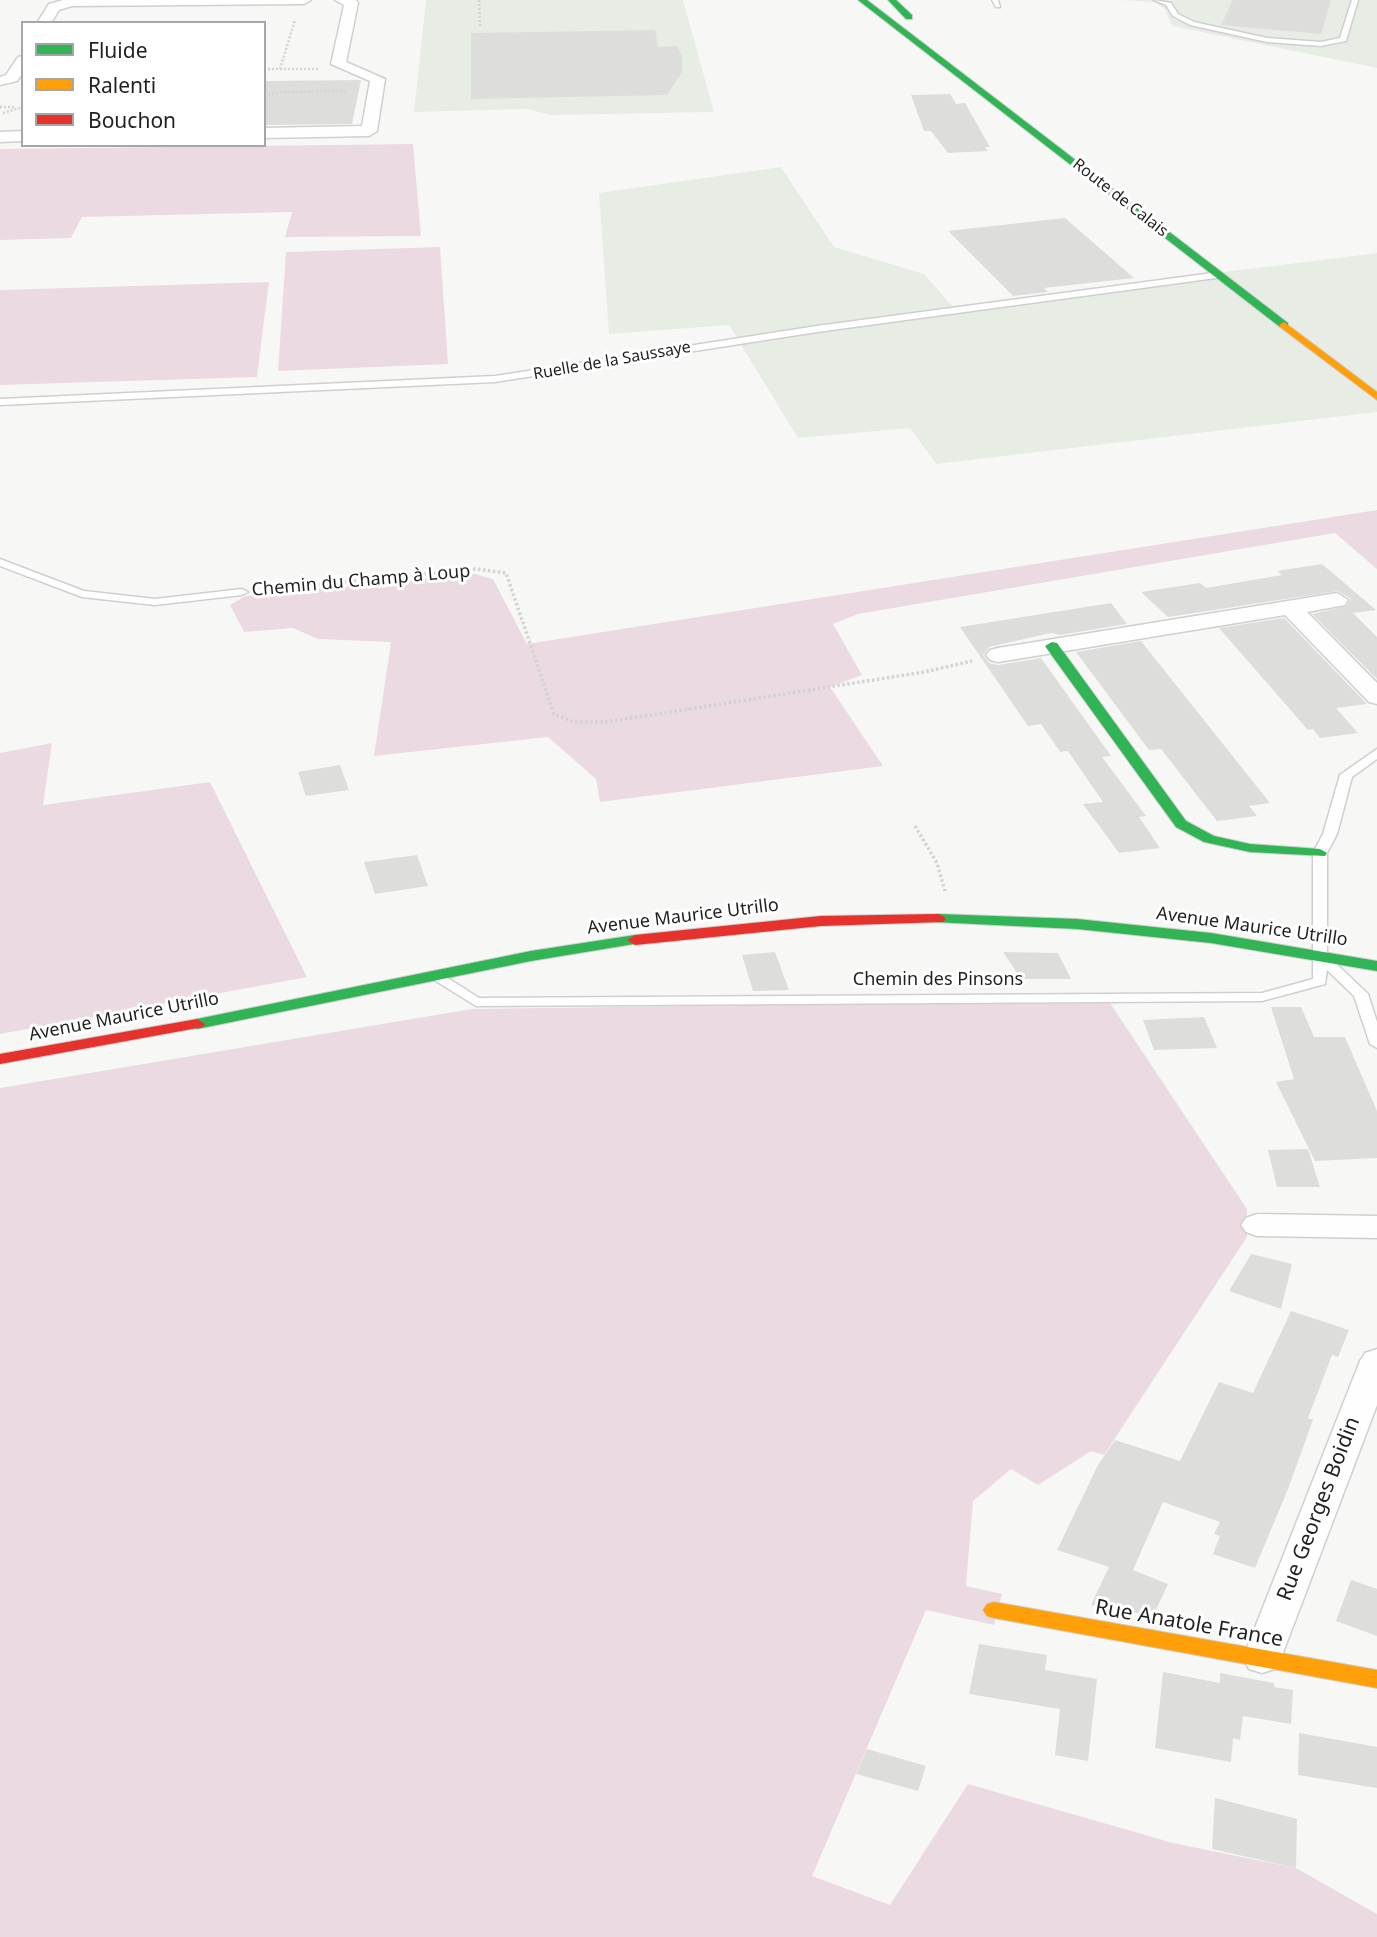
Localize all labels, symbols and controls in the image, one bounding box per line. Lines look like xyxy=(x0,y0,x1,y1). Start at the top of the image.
legend xyxy=(21,21,266,147)
text: Fluide xyxy=(88,36,147,64)
text: Ralenti xyxy=(88,71,156,99)
text: Bouchon xyxy=(88,106,176,134)
street label: Route de Calais xyxy=(1069,155,1171,241)
street label: Ruelle de la Saussaye xyxy=(532,338,692,384)
street label: Chemin du Champ à Loup xyxy=(251,561,471,601)
street label: Avenue Maurice Utrillo xyxy=(586,895,780,939)
street label: Avenue Maurice Utrillo xyxy=(1155,903,1349,951)
street label: Chemin des Pinsons xyxy=(853,969,1023,991)
street label: Avenue Maurice Utrillo xyxy=(27,988,221,1046)
street label: Rue Georges Boidin xyxy=(1272,1413,1366,1605)
street label: Rue Anatole France xyxy=(1093,1595,1285,1653)

